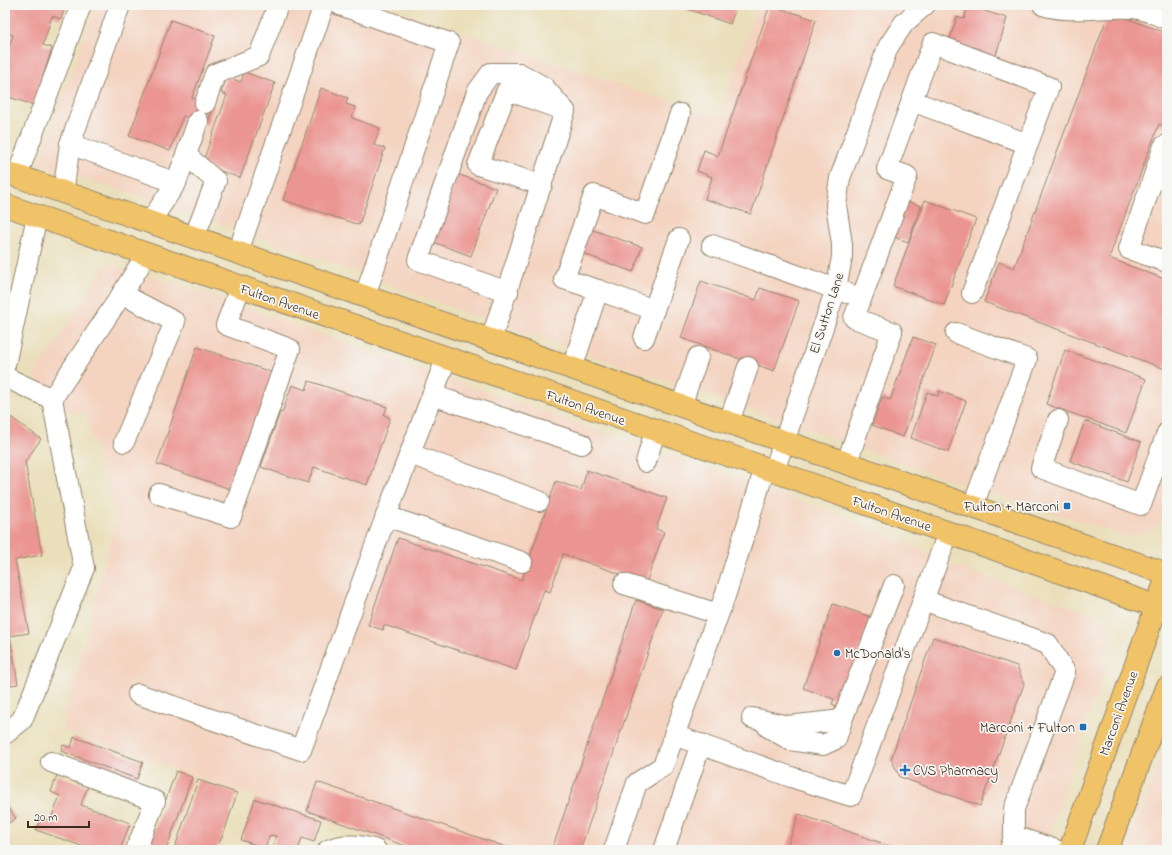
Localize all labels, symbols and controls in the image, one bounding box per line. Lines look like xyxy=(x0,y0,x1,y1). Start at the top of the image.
street label: El Sutton Lane xyxy=(804,269,851,357)
street label: Fulton Avenue xyxy=(236,279,323,326)
street label: Fulton Avenue xyxy=(542,385,629,432)
street label: Fulton Avenue xyxy=(848,491,935,538)
place label: Fulton + Marconi xyxy=(963,497,1059,518)
marker: Fulton + Marconi xyxy=(1062,501,1072,511)
place label: McDonald's xyxy=(845,644,911,665)
marker: McDonald's xyxy=(832,648,842,658)
street label: Marconi Avenue xyxy=(1094,668,1145,759)
place label: Marconi + Fulton xyxy=(980,718,1075,739)
marker: Marconi + Fulton xyxy=(1078,722,1088,732)
place label: CVS Pharmacy xyxy=(913,761,998,783)
marker: CVS Pharmacy xyxy=(900,765,910,775)
scale bar xyxy=(28,803,89,829)
text: 20 m xyxy=(34,809,57,827)

